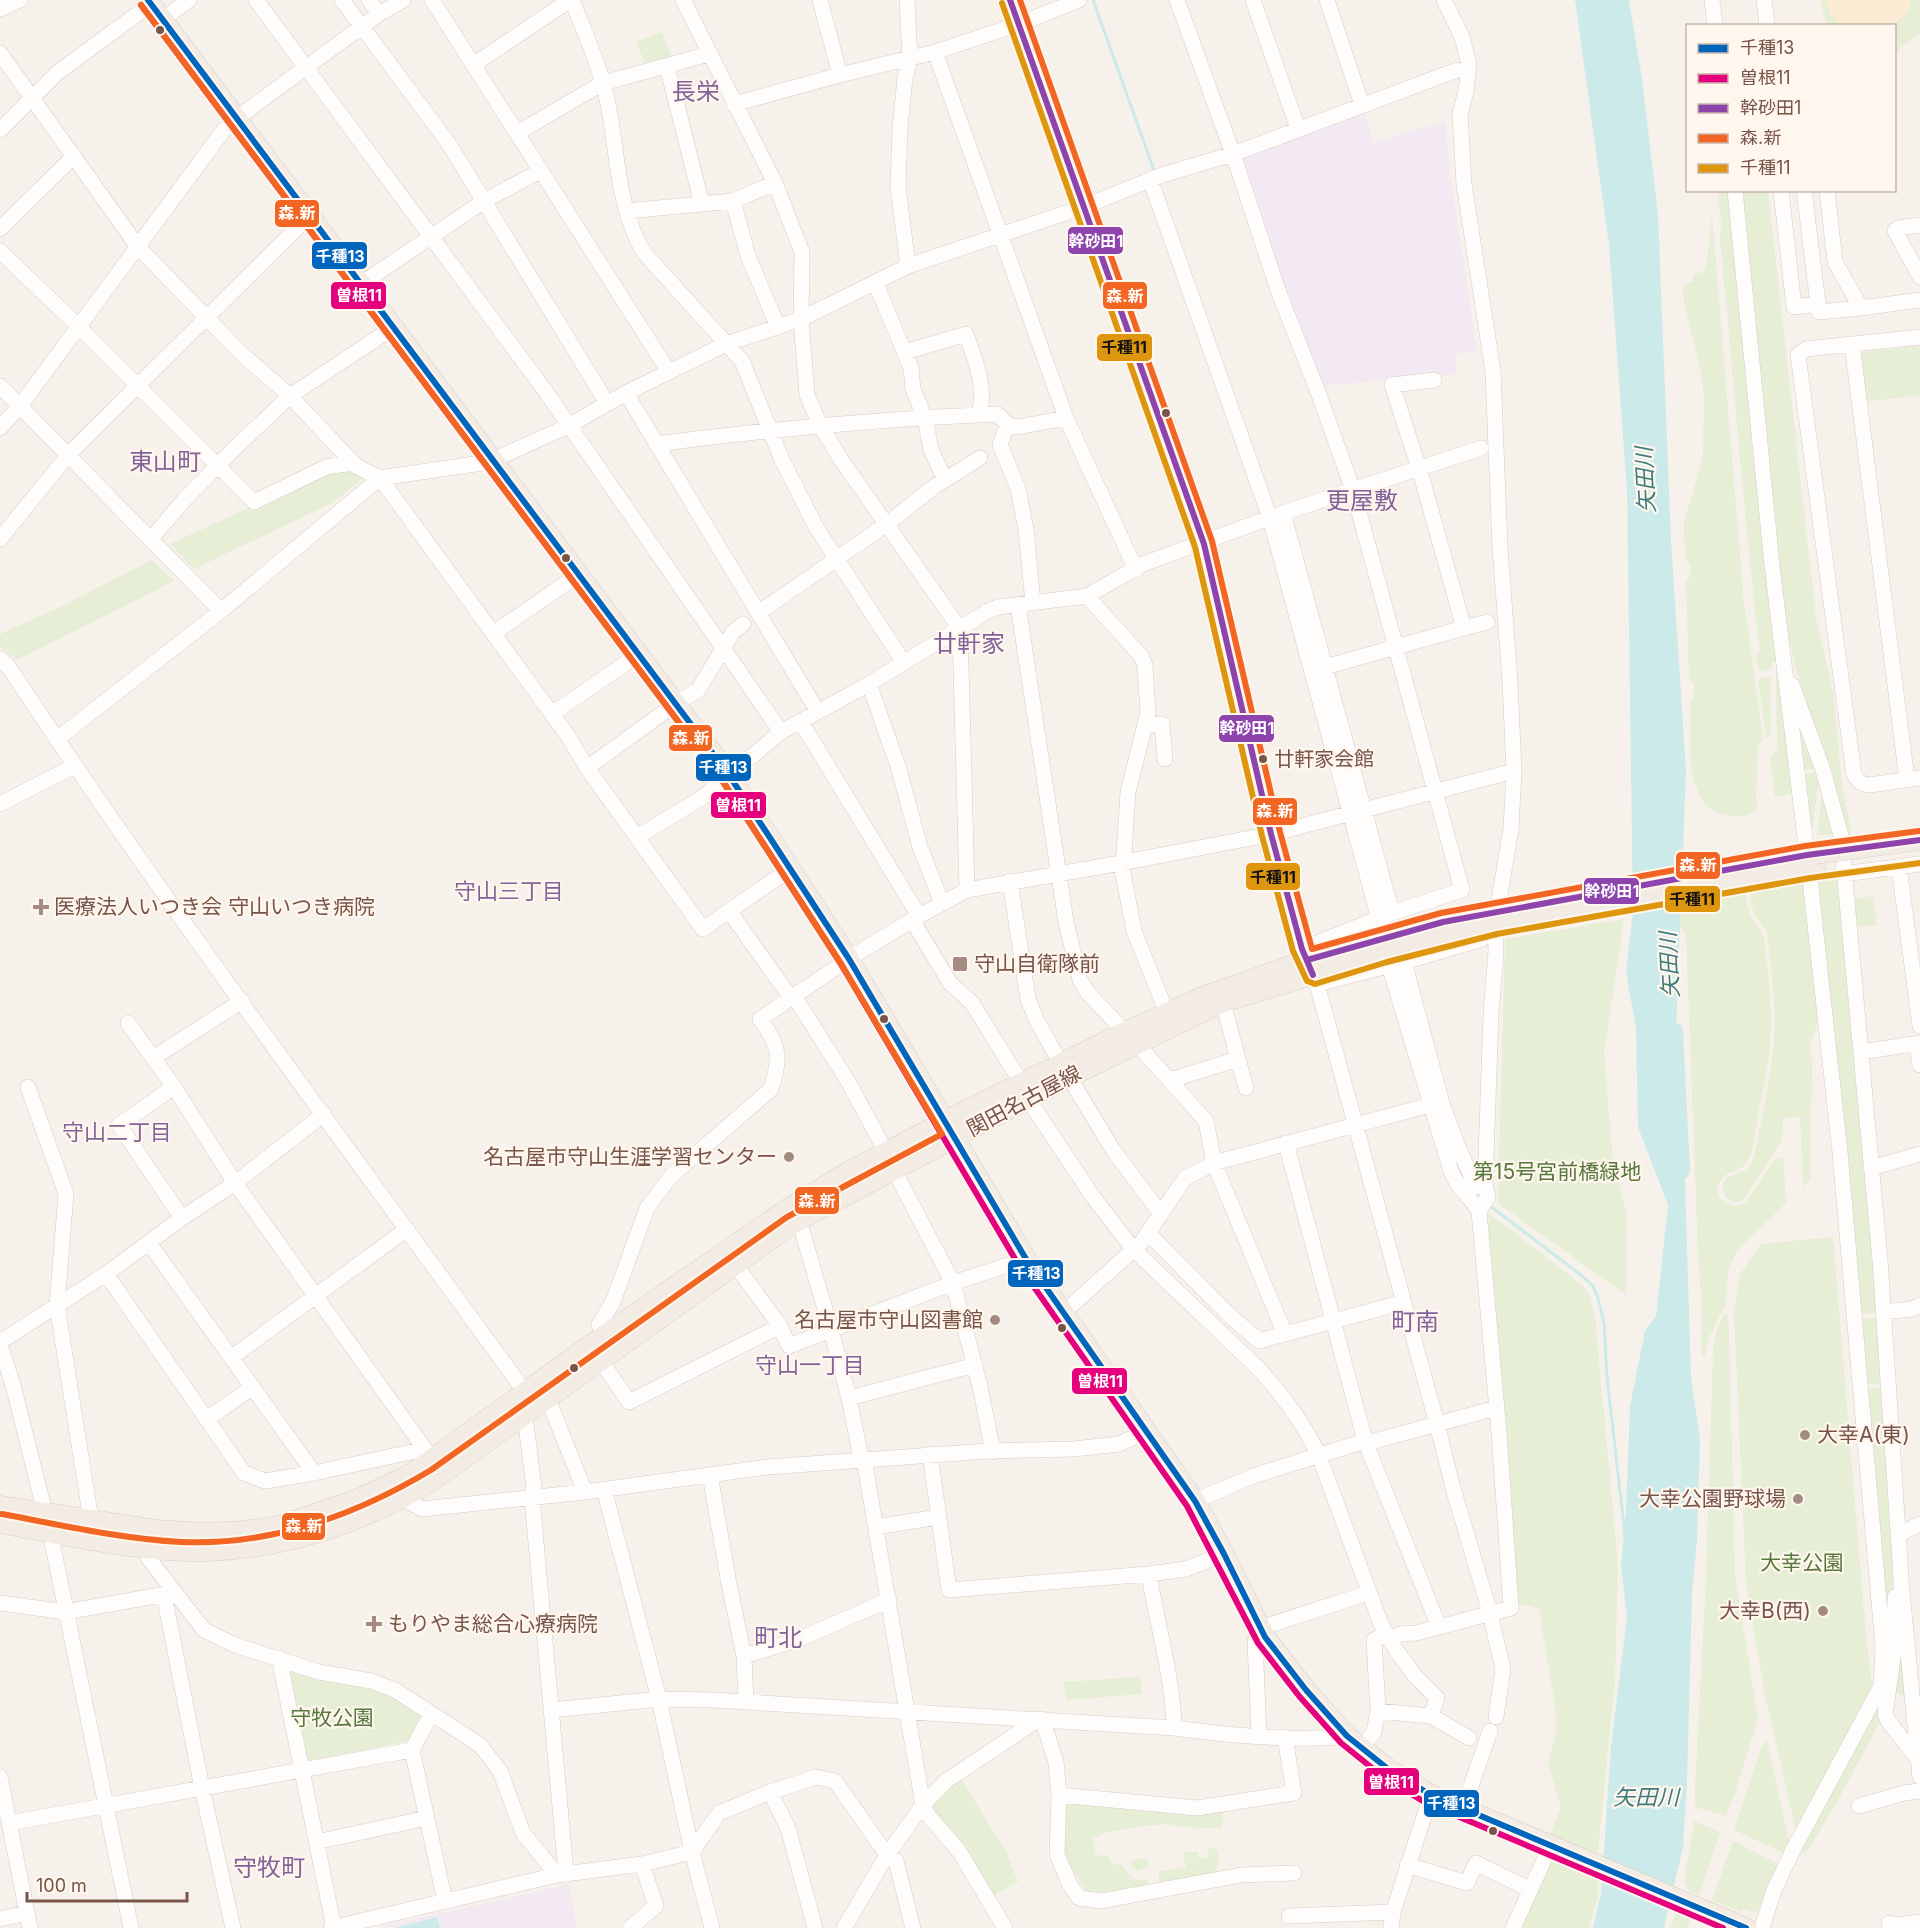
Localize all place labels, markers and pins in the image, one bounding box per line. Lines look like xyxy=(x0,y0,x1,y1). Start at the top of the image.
unlabelled marker xyxy=(154,24,166,36)
unlabelled marker xyxy=(1160,407,1172,419)
unlabelled marker xyxy=(560,552,572,564)
place label: 廿軒家会館 xyxy=(1274,747,1374,771)
marker: 廿軒家会館 xyxy=(1257,753,1269,765)
place label: 医療法人いつき会 守山いつき病院 xyxy=(54,894,375,919)
marker: 医療法人いつき会 守山いつき病院 xyxy=(32,898,50,916)
place label: 守山自衛隊前 xyxy=(974,951,1100,976)
marker: 守山自衛隊前 xyxy=(951,955,969,973)
unlabelled marker xyxy=(878,1013,890,1025)
place label: 名古屋市守山生涯学習センター xyxy=(483,1144,777,1169)
marker: 名古屋市守山生涯学習センター xyxy=(782,1150,796,1164)
place label: 名古屋市守山図書館 xyxy=(794,1307,983,1332)
marker: 名古屋市守山図書館 xyxy=(988,1313,1002,1327)
unlabelled marker xyxy=(1056,1322,1068,1334)
unlabelled marker xyxy=(568,1362,580,1374)
place label: 大幸A(東) xyxy=(1817,1422,1910,1447)
marker: 大幸A(東) xyxy=(1798,1428,1812,1442)
place label: 大幸公園野球場 xyxy=(1639,1486,1786,1511)
marker: 大幸公園野球場 xyxy=(1791,1492,1805,1506)
place label: 大幸B(西) xyxy=(1719,1598,1811,1623)
marker: 大幸B(西) xyxy=(1816,1604,1830,1618)
place label: もりやま総合心療病院 xyxy=(388,1611,598,1636)
marker: もりやま総合心療病院 xyxy=(365,1615,383,1633)
unlabelled marker xyxy=(1487,1825,1499,1837)

